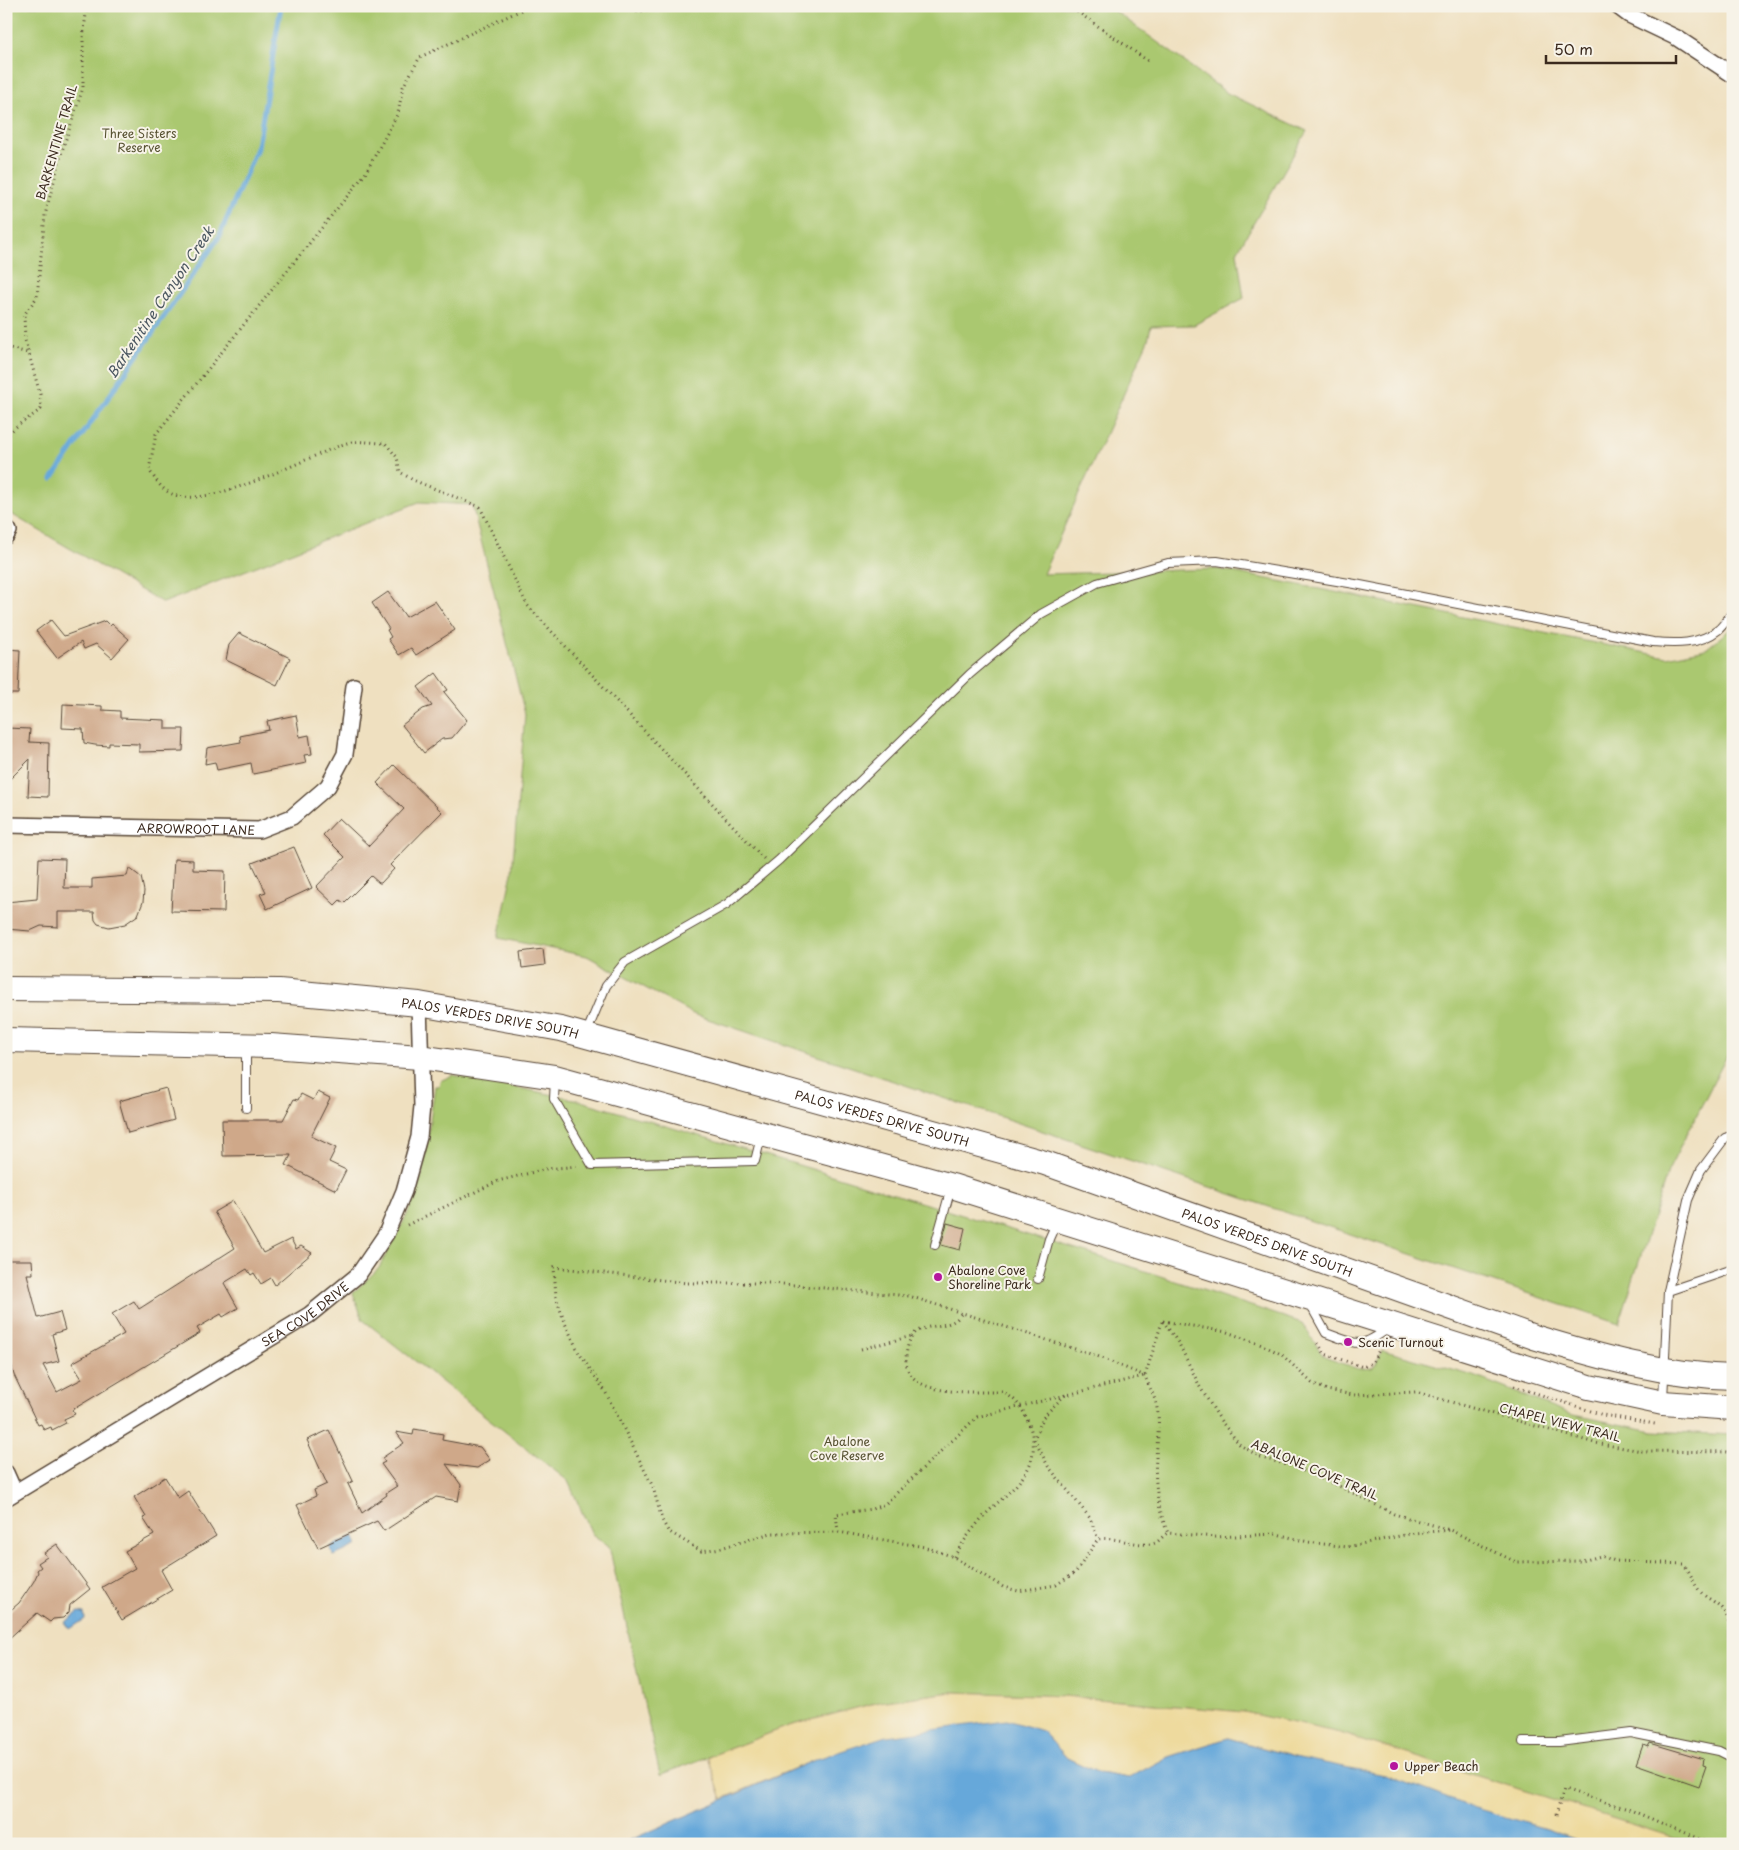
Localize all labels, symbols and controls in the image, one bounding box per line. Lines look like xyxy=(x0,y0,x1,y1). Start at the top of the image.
scale bar xyxy=(1546,32,1676,64)
text: 50 m xyxy=(1554,37,1593,60)
street label: BARKENTINE TRAIL xyxy=(31,82,81,202)
park label: Three Sisters Reserve xyxy=(102,124,177,156)
water label: Barkenitine Canyon Creek xyxy=(101,221,220,382)
street label: ARROWROOT LANE xyxy=(137,819,255,839)
street label: PALOS VERDES DRIVE SOUTH xyxy=(401,993,581,1043)
street label: PALOS VERDES DRIVE SOUTH xyxy=(793,1085,971,1151)
street label: PALOS VERDES DRIVE SOUTH xyxy=(1179,1203,1355,1281)
place label: Abalone Cove Shoreline Park xyxy=(948,1261,1031,1293)
marker: Abalone Cove Shoreline Park xyxy=(932,1271,944,1283)
street label: SEA COVE DRIVE xyxy=(257,1277,352,1351)
place label: Scenic Turnout xyxy=(1358,1333,1444,1351)
marker: Scenic Turnout xyxy=(1342,1336,1354,1348)
street label: CHAPEL VIEW TRAIL xyxy=(1497,1398,1623,1446)
park label: Abalone Cove Reserve xyxy=(810,1432,884,1464)
street label: ABALONE COVE TRAIL xyxy=(1249,1434,1381,1504)
place label: Upper Beach xyxy=(1404,1757,1479,1775)
marker: Upper Beach xyxy=(1388,1760,1400,1772)

